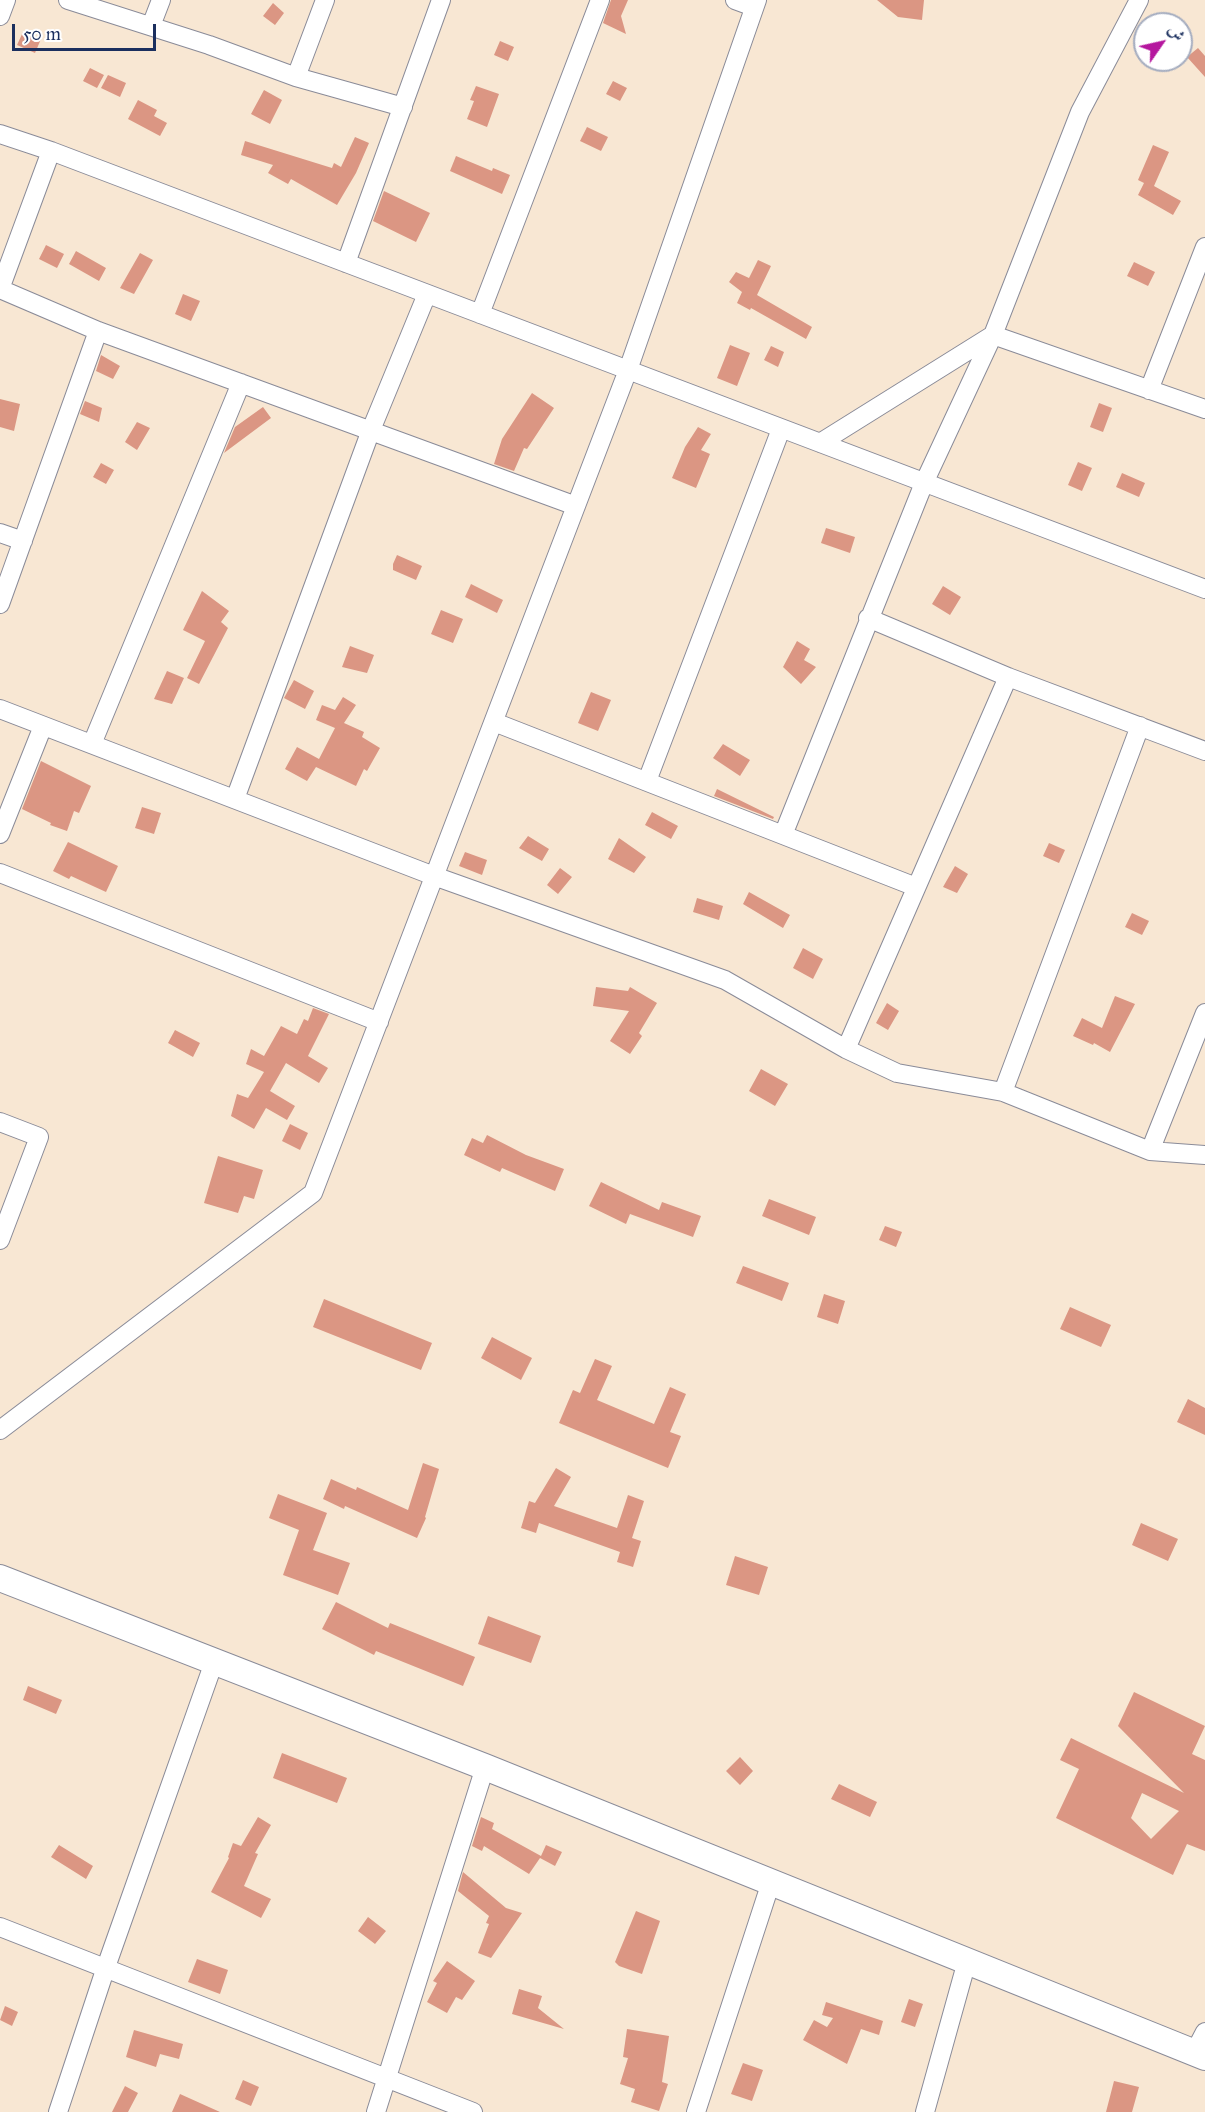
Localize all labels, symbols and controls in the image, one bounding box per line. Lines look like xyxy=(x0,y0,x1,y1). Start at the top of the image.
scale bar xyxy=(15,12,159,50)
north arrow xyxy=(1133,12,1193,72)
text: ش xyxy=(1164,21,1189,45)
text: 50 m xyxy=(23,23,61,45)

